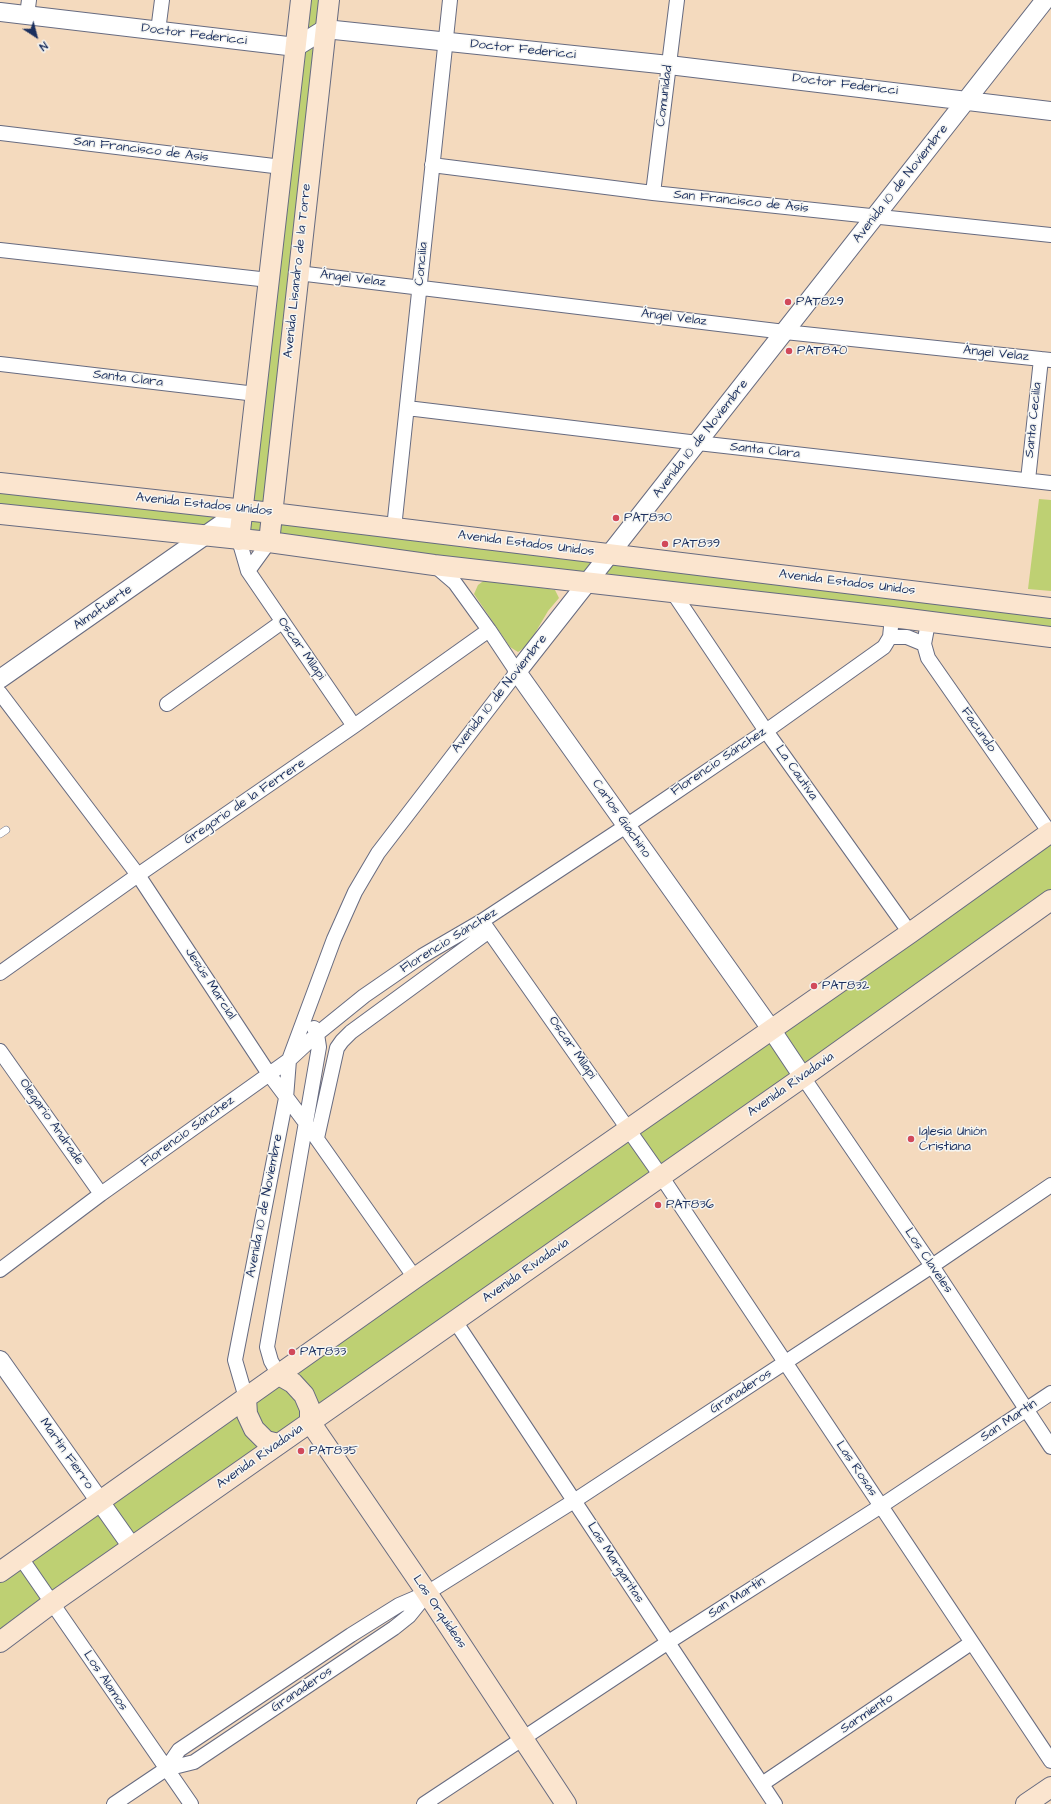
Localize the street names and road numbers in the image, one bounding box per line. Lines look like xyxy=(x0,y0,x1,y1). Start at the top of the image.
street label: Doctor Federicci xyxy=(140,21,248,49)
street label: Doctor Federicci xyxy=(469,37,577,63)
street label: Comunidad xyxy=(654,64,676,128)
street label: Doctor Federicci xyxy=(791,71,899,99)
street label: Avenida 10 de Noviembre xyxy=(850,122,952,246)
street label: San Francisco de Asís xyxy=(73,134,209,166)
street label: Avenida Lisandro de la Torre xyxy=(281,183,315,359)
street label: San Francisco de Asís xyxy=(673,187,809,217)
street label: Concilia xyxy=(412,241,432,287)
street label: Ángel Velaz xyxy=(319,267,387,291)
street label: Ángel Velaz xyxy=(640,306,708,330)
street label: Ángel Velaz xyxy=(962,343,1030,365)
street label: Santa Clara xyxy=(92,367,164,391)
street label: Avenida 10 de Noviembre xyxy=(650,377,752,501)
street label: Santa Cecilia xyxy=(1022,382,1046,458)
street label: Santa Clara xyxy=(729,440,801,462)
street label: Avenida Estados Unidos xyxy=(135,490,273,520)
street label: Avenida Estados Unidos xyxy=(457,528,595,560)
street label: Avenida Estados Unidos xyxy=(778,567,916,599)
street label: Almafuerte xyxy=(71,582,135,634)
street label: Oscar Milapi xyxy=(274,615,328,683)
street label: Avenida 10 de Noviembre xyxy=(449,632,551,756)
street label: Facundo xyxy=(957,705,999,755)
street label: Florencio Sánchez xyxy=(668,724,770,800)
street label: La Cautiva xyxy=(771,742,821,804)
street label: Gregorio de la Ferrere xyxy=(181,755,309,849)
street label: Carlos Giachino xyxy=(588,777,654,861)
street label: Florencio Sánchez xyxy=(398,905,500,977)
street label: Jesús Marcial xyxy=(181,945,239,1023)
street label: Oscar Milapi xyxy=(545,1014,599,1082)
street label: Avenida Rivadavia xyxy=(745,1049,837,1121)
street label: Olegario Andrade xyxy=(15,1076,87,1168)
street label: Florencio Sánchez xyxy=(138,1093,238,1171)
street label: Avenida 10 de Noviembre xyxy=(243,1133,287,1279)
street label: Los Claveles xyxy=(900,1225,956,1297)
street label: Avenida Rivadavia xyxy=(480,1235,572,1307)
street label: Granaderos xyxy=(707,1366,775,1418)
street label: San Martín xyxy=(978,1396,1040,1446)
street label: Martin Fierro xyxy=(36,1415,96,1493)
street label: Avenida Rivadavia xyxy=(214,1421,306,1493)
street label: Las Rosas xyxy=(832,1438,880,1500)
street label: Las Margaritas xyxy=(583,1520,647,1606)
street label: Las Orquídeas xyxy=(409,1572,469,1652)
street label: San Martín xyxy=(706,1574,768,1622)
street label: Los Alamos xyxy=(79,1648,131,1714)
street label: Granaderos xyxy=(268,1664,336,1716)
street label: Sarmiento xyxy=(838,1691,896,1737)

